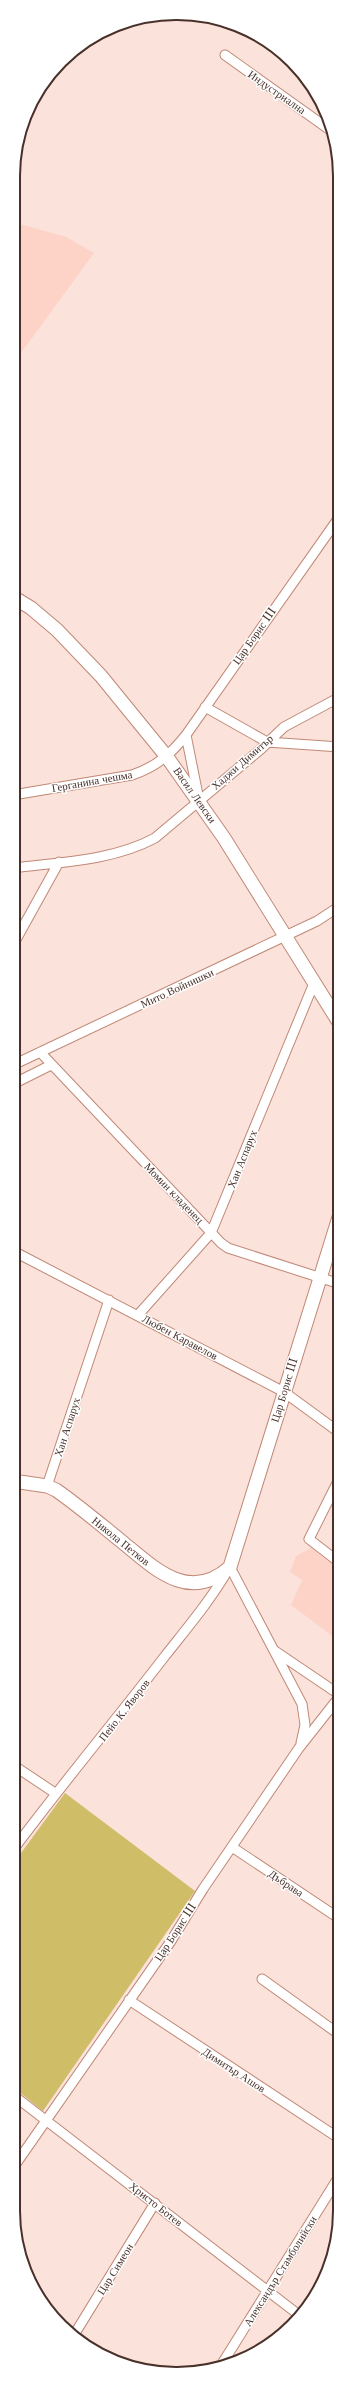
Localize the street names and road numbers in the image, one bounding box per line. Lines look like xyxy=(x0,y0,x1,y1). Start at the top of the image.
street label: Индустриална xyxy=(245,67,309,117)
street label: Цар Борис III xyxy=(229,604,279,667)
street label: Хаджи Димитър xyxy=(208,731,276,793)
street label: Васил Левски xyxy=(171,764,219,826)
street label: Герганина чешма xyxy=(51,767,134,795)
street label: Мито Войнишки xyxy=(138,965,216,1011)
street label: Хан Аспарух xyxy=(224,1127,260,1190)
street label: Момин кладенец xyxy=(141,1160,207,1227)
street label: Любен Каравелов xyxy=(140,1311,220,1363)
street label: Цар Борис III xyxy=(268,1356,301,1424)
street label: Хан Аспарух xyxy=(51,1395,83,1458)
street label: Никола Петков xyxy=(89,1513,153,1569)
street label: Пейо К. Яворов xyxy=(95,1676,153,1744)
street label: Дъбрава xyxy=(266,1866,306,1900)
street label: Цар Борис III xyxy=(151,1900,199,1964)
street label: Димитър Ашов xyxy=(200,2044,268,2096)
street label: Христо Ботев xyxy=(126,2179,186,2229)
street label: Александър Стамболийски xyxy=(240,2213,320,2329)
street label: Цар Симеон xyxy=(94,2241,136,2297)

